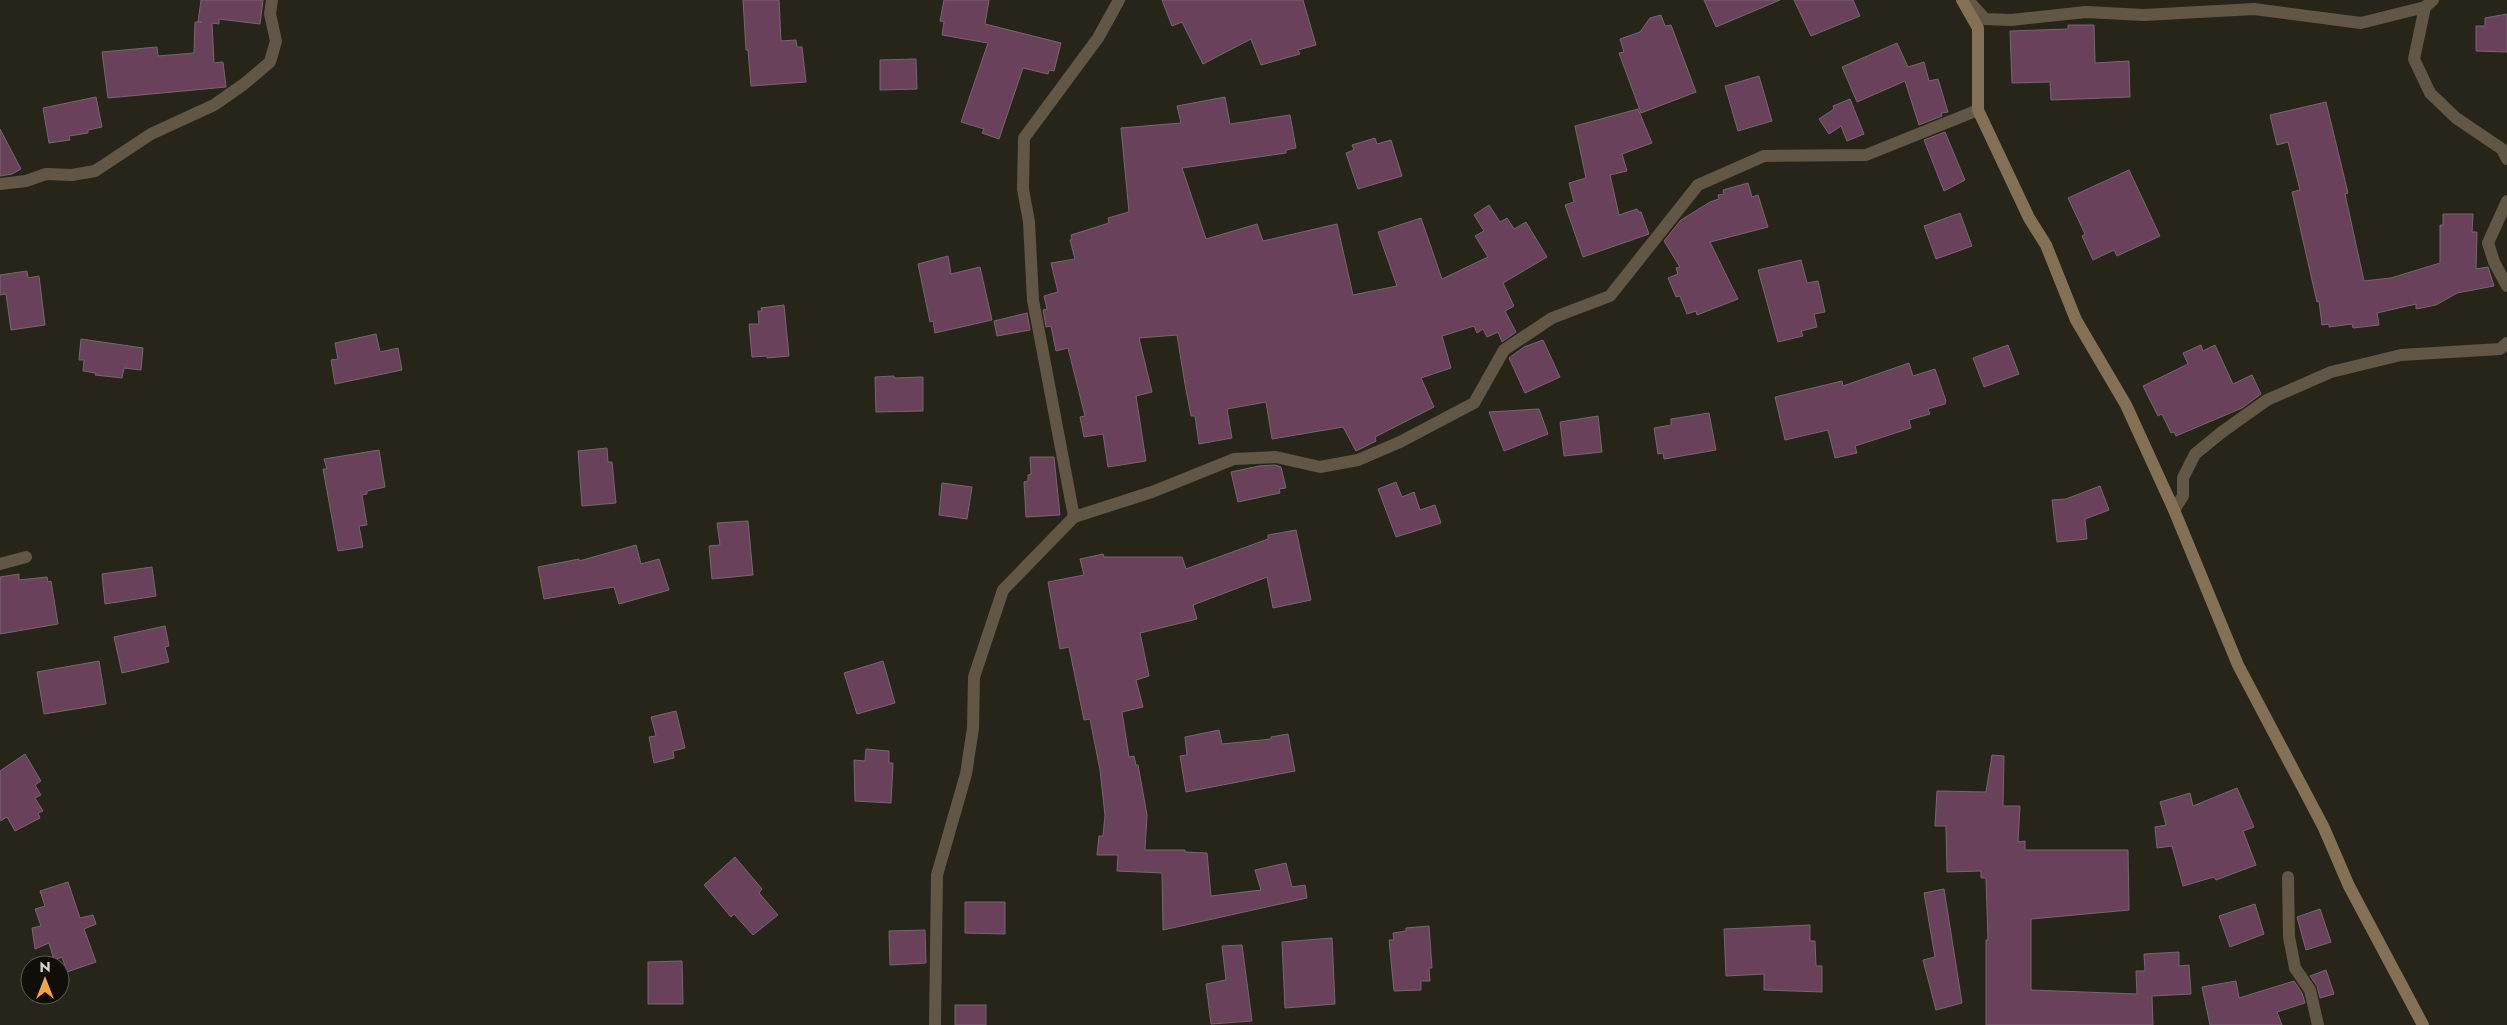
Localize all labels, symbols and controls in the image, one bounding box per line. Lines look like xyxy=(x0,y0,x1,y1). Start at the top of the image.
north arrow xyxy=(20,955,70,1005)
text: N xyxy=(39,957,51,977)

